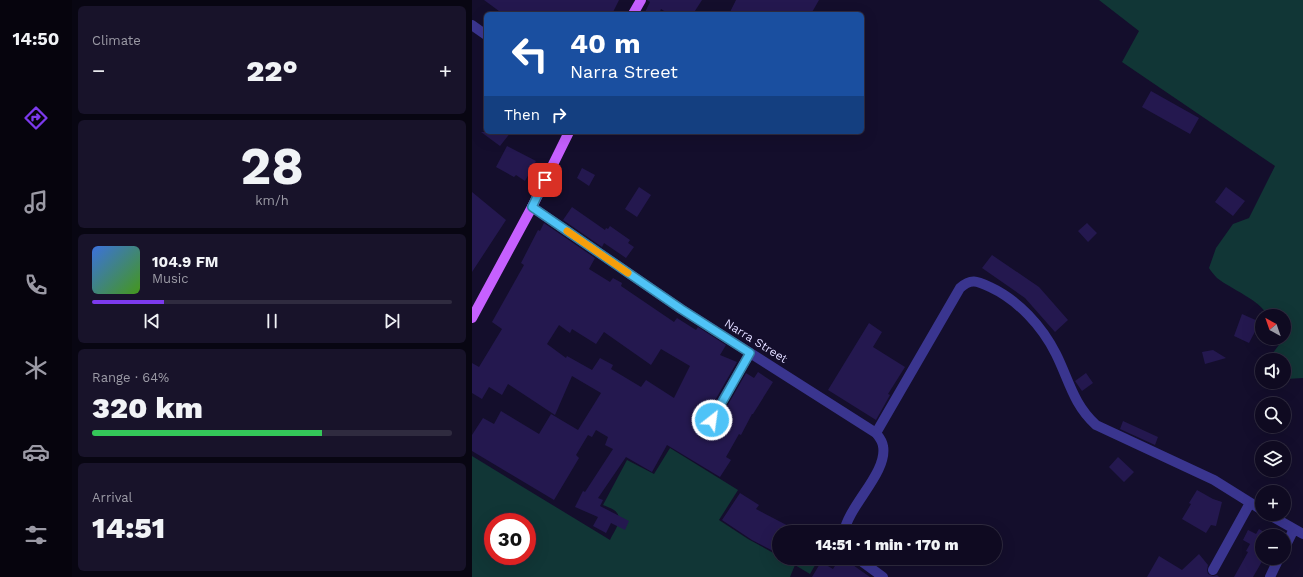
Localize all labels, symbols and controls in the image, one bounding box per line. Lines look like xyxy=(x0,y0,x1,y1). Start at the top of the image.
text: 40 m xyxy=(570,27,640,60)
text: 14:50 xyxy=(13,28,59,49)
icon: left xyxy=(504,28,556,80)
text: Climate xyxy=(92,33,141,48)
text: 22° xyxy=(246,53,298,88)
text: − xyxy=(92,58,105,83)
text: + xyxy=(439,58,452,83)
text: Narra Street xyxy=(570,61,678,82)
icon: directions xyxy=(22,104,50,132)
icon: right xyxy=(548,104,570,126)
text: Then xyxy=(504,106,540,124)
text: 28 xyxy=(240,136,304,197)
pin xyxy=(528,163,562,197)
icon: arrive xyxy=(534,169,556,191)
icon: music xyxy=(22,188,50,216)
text: km/h xyxy=(255,193,289,208)
text: 104.9 FM xyxy=(152,253,218,271)
icon: phone xyxy=(22,271,50,299)
text: Music xyxy=(152,271,189,286)
north arrow xyxy=(1255,309,1291,345)
map controls xyxy=(1255,309,1291,565)
icon: previous xyxy=(141,310,163,332)
icon: pause xyxy=(261,310,283,332)
icon: next xyxy=(381,310,403,332)
street label: Narra Street xyxy=(722,316,790,366)
button: sound xyxy=(1255,353,1291,389)
icon: climate xyxy=(22,354,50,382)
text: Range · 64% xyxy=(92,370,169,385)
text: 320 km xyxy=(92,390,203,425)
button: search xyxy=(1255,397,1291,433)
position arrow xyxy=(691,399,733,441)
icon: car xyxy=(22,438,50,466)
button: layers xyxy=(1255,441,1291,477)
button: + xyxy=(1255,485,1291,521)
text: Arrival xyxy=(92,490,133,505)
text: 14:51 xyxy=(92,510,165,545)
speed limit sign: 30 xyxy=(484,513,536,565)
icon: filters xyxy=(22,521,50,549)
button: − xyxy=(1255,529,1291,565)
text: 14:51 · 1 min · 170 m xyxy=(815,536,959,554)

